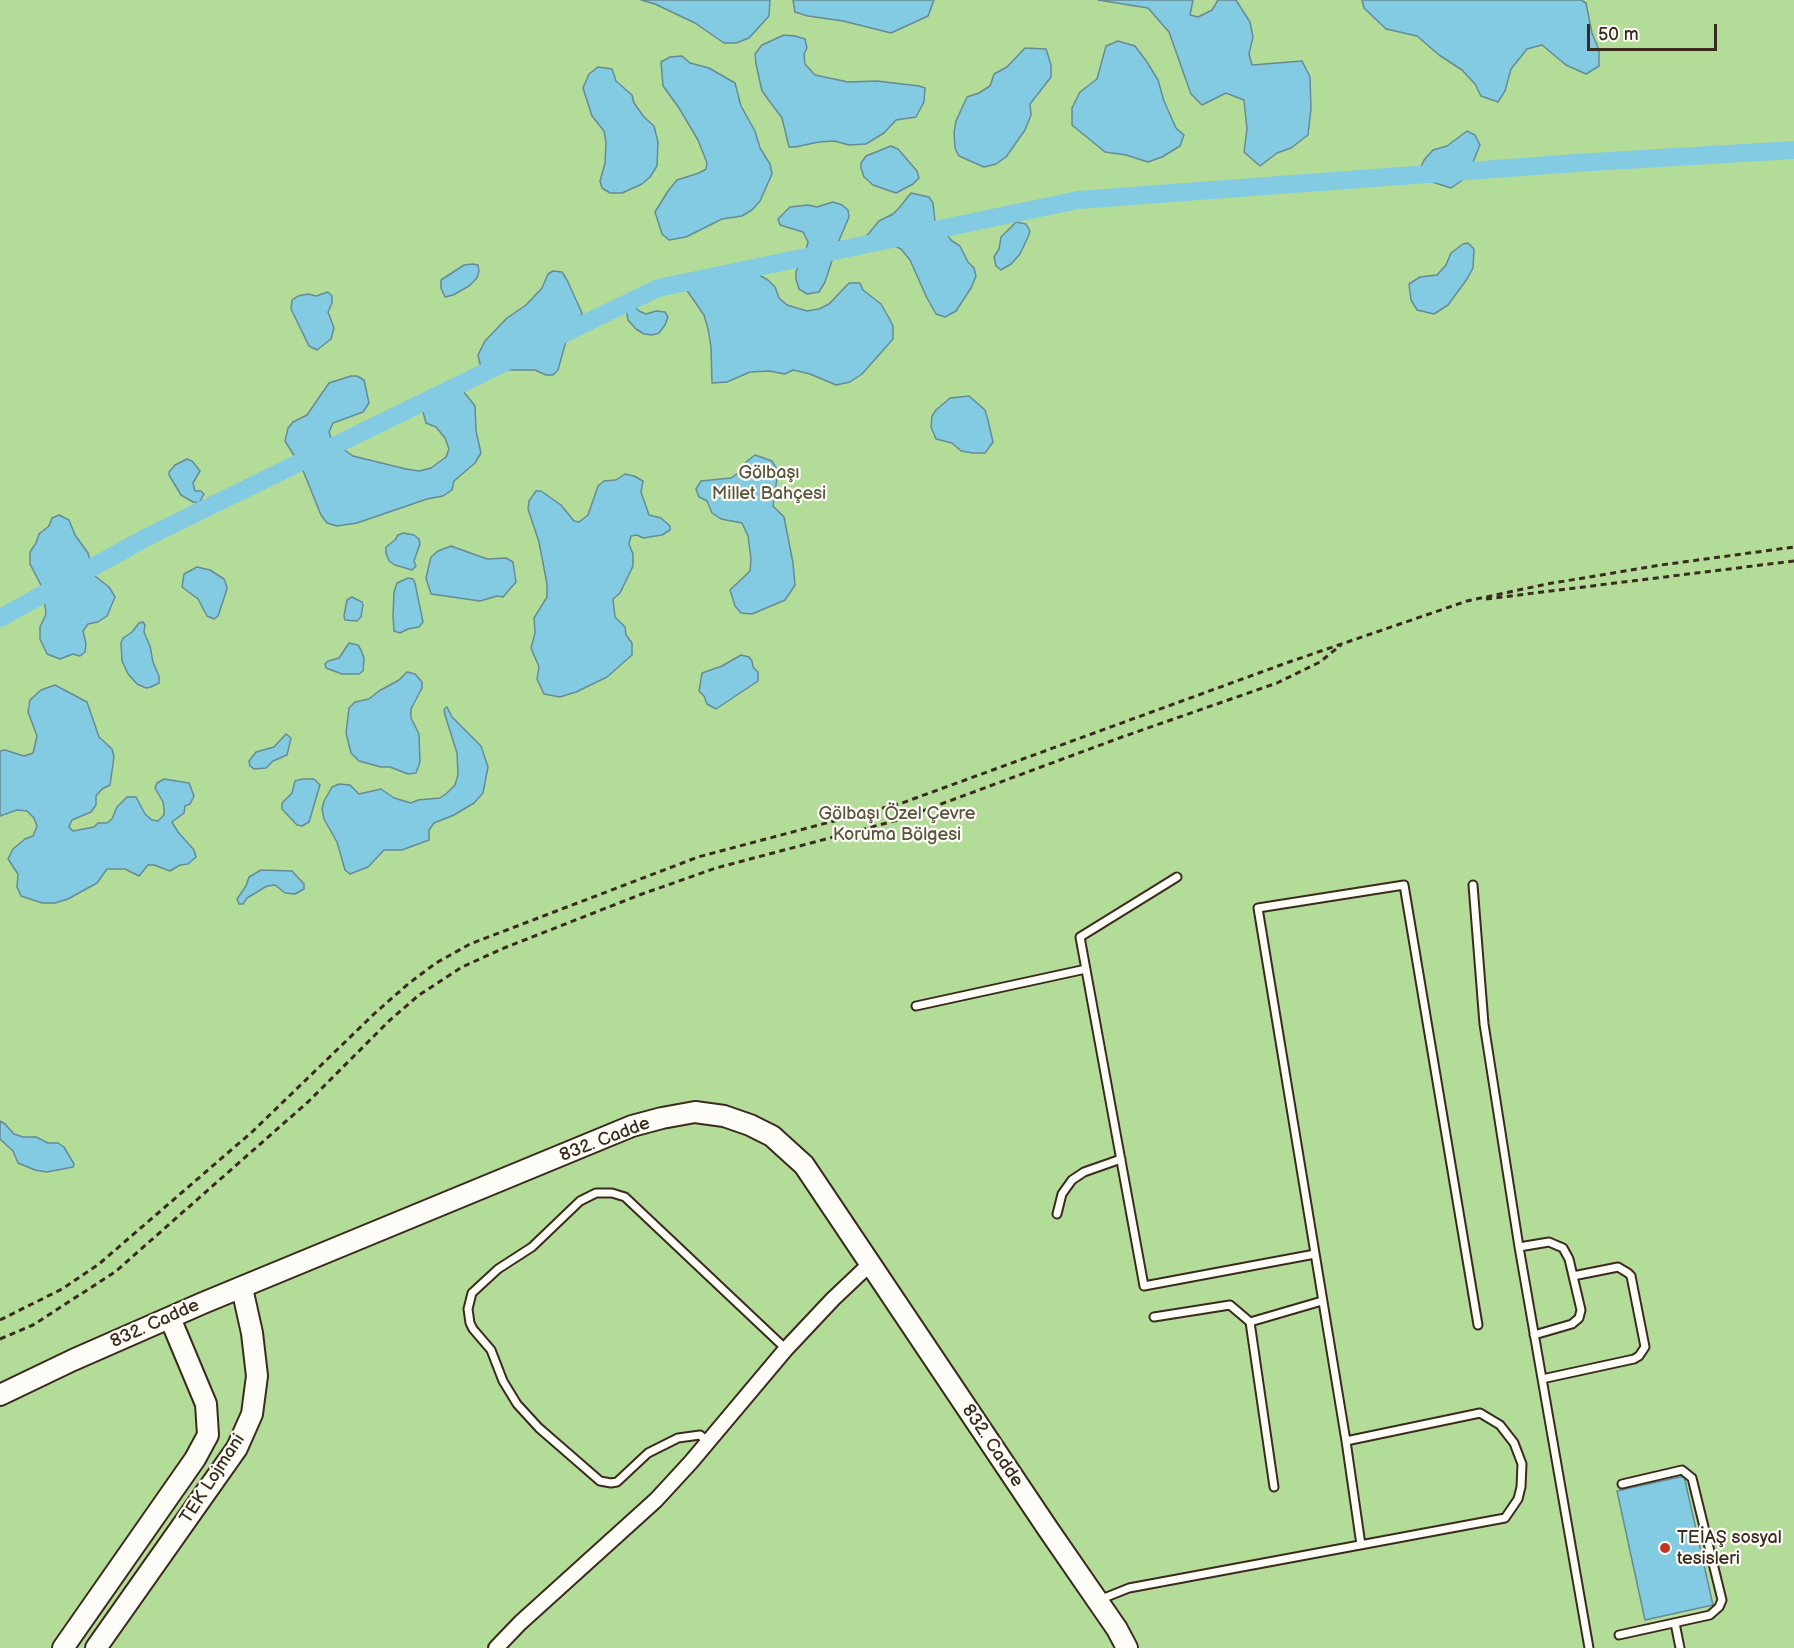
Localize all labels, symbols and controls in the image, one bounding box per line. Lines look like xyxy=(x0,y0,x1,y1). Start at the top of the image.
scale bar xyxy=(1590,12,1720,50)
text: 50 m xyxy=(1598,24,1639,45)
park label: Gölbaşı Millet Bahçesi xyxy=(712,462,826,504)
park label: Gölbaşı Özel Çevre Koruma Bölgesi xyxy=(819,803,975,846)
street label: 832. Cadde xyxy=(557,1113,653,1167)
street label: 832. Cadde xyxy=(107,1295,203,1353)
street label: 832. Cadde xyxy=(957,1401,1027,1491)
street label: TEK Lojmani xyxy=(176,1430,250,1528)
place label: TEİAŞ sosyal tesisleri xyxy=(1677,1527,1782,1570)
marker: TEİAŞ sosyal tesisleri xyxy=(1658,1541,1672,1555)

